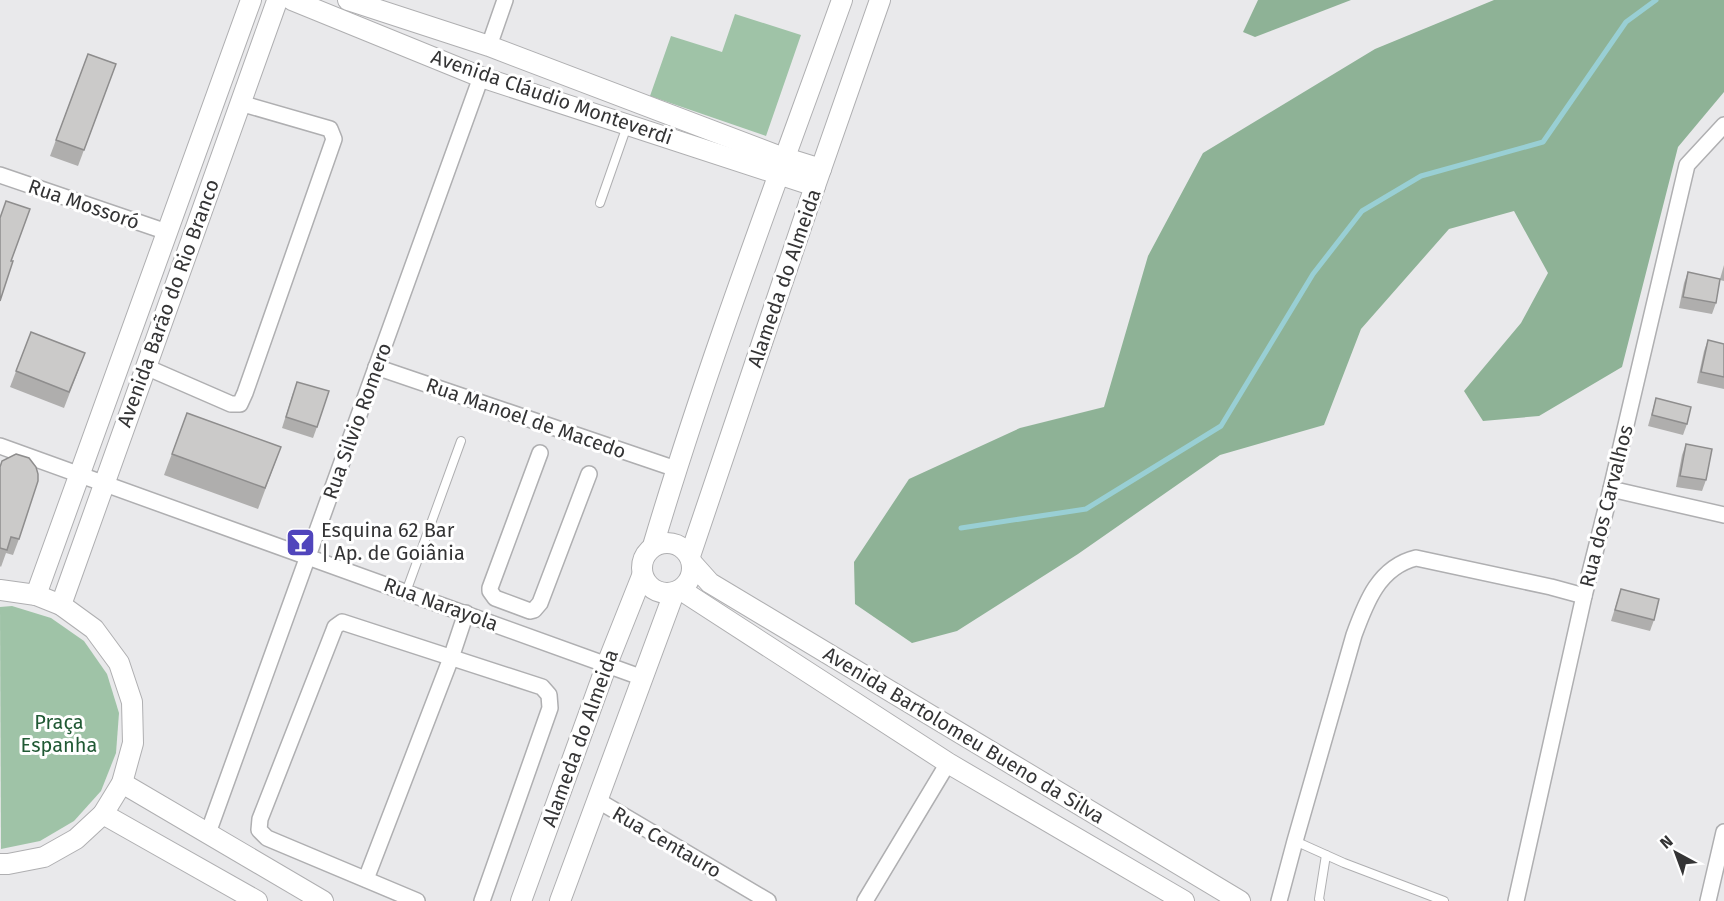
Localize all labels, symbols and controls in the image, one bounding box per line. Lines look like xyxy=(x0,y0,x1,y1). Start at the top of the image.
street label: Avenida Cláudio Monteverdi xyxy=(428,44,676,150)
street label: Rua Mossoró xyxy=(25,174,143,234)
street label: Avenida Barão do Rio Branco xyxy=(112,176,224,430)
street label: Alameda do Almeida xyxy=(742,186,826,370)
street label: Rua Silvio Romero xyxy=(318,339,396,503)
street label: Rua Manoel de Macedo xyxy=(423,372,629,464)
street label: Rua dos Carvalhos xyxy=(1574,422,1638,590)
place label: Esquina 62 Bar | Ap. de Goiânia xyxy=(321,518,465,565)
bar icon: Esquina 62 Bar | Ap. de Goiânia xyxy=(284,526,316,558)
street label: Rua Narayola xyxy=(380,572,502,636)
street label: Avenida Bartolomeu Bueno da Silva xyxy=(819,641,1109,829)
street label: Alameda do Almeida xyxy=(537,646,623,830)
park label: Praça Espanha xyxy=(21,710,97,757)
street label: Rua Centauro xyxy=(608,801,726,883)
north arrow xyxy=(1646,823,1706,883)
text: N xyxy=(1656,831,1677,853)

